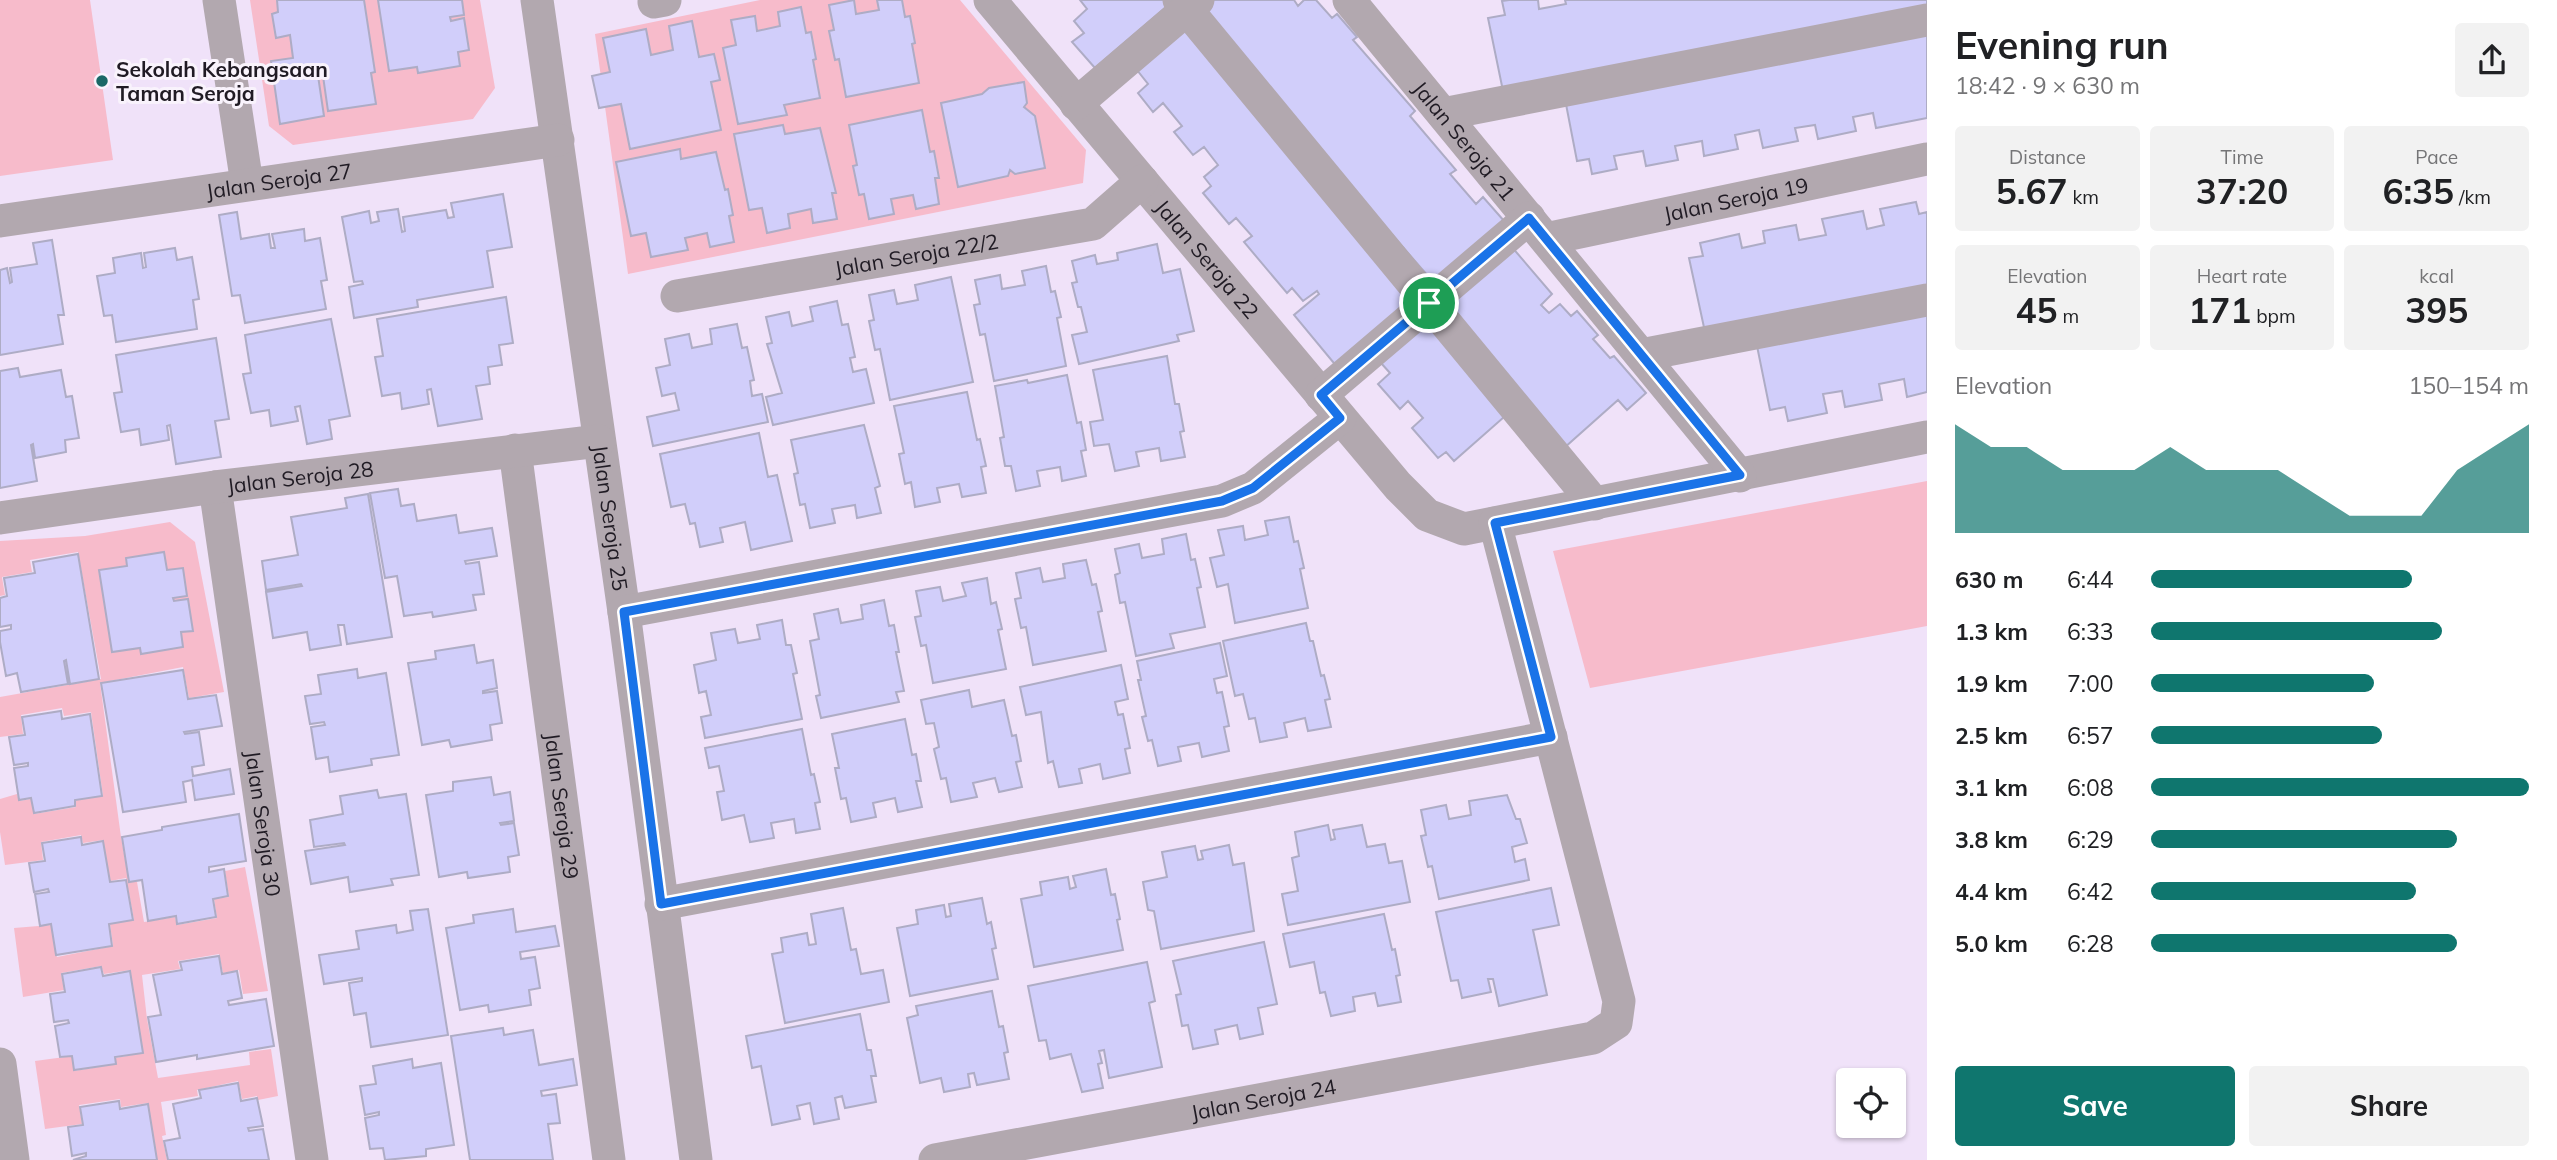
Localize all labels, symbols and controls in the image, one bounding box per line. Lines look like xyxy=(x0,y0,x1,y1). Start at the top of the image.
text: Evening run xyxy=(1955,21,2169,69)
button: share xyxy=(2455,23,2529,97)
place label: Sekolah Kebangsaan Taman Seroja xyxy=(116,56,328,106)
text: 18:42 · 9 × 630 m xyxy=(1955,71,2140,100)
marker: Sekolah Kebangsaan Taman Seroja xyxy=(94,73,110,89)
street label: Jalan Seroja 21 xyxy=(1408,75,1521,206)
text: Distance xyxy=(2009,145,2086,169)
text: Time xyxy=(2220,145,2264,169)
text: Pace xyxy=(2415,145,2458,169)
street label: Jalan Seroja 27 xyxy=(204,157,354,204)
text: 5.67 xyxy=(1996,169,2067,213)
text: 37:20 xyxy=(2196,169,2288,213)
text: 6:35 xyxy=(2382,169,2454,213)
street label: Jalan Seroja 19 xyxy=(1661,171,1811,227)
text: km xyxy=(2067,185,2099,209)
text: /km xyxy=(2454,185,2491,209)
street label: Jalan Seroja 22 xyxy=(1150,194,1265,324)
street label: Jalan Seroja 22/2 xyxy=(832,228,1000,282)
text: Elevation xyxy=(2007,264,2088,288)
text: Heart rate xyxy=(2197,264,2287,288)
text: kcal xyxy=(2419,264,2454,288)
pin xyxy=(1399,273,1459,333)
icon: arrive xyxy=(1410,284,1448,322)
text: 45 xyxy=(2015,288,2058,332)
text: 171 xyxy=(2188,288,2251,332)
text: 395 xyxy=(2405,288,2468,332)
text: m xyxy=(2058,304,2079,328)
text: bpm xyxy=(2251,304,2296,328)
text: Elevation xyxy=(1955,371,2052,400)
text: 150–154 m xyxy=(2408,371,2529,400)
street label: Jalan Seroja 25 xyxy=(587,443,634,593)
street label: Jalan Seroja 28 xyxy=(226,455,375,498)
text: 630 m xyxy=(1955,565,2023,594)
text: 6:44 xyxy=(2067,565,2114,594)
text: 1.3 km xyxy=(1955,617,2028,646)
text: 6:33 xyxy=(2067,617,2114,646)
text: 1.9 km xyxy=(1955,669,2028,698)
text: 7:00 xyxy=(2067,669,2114,698)
text: 2.5 km xyxy=(1955,721,2028,750)
text: 6:57 xyxy=(2067,721,2114,750)
street label: Jalan Seroja 29 xyxy=(540,731,585,881)
street label: Jalan Seroja 30 xyxy=(240,749,287,898)
text: 3.1 km xyxy=(1955,773,2028,802)
text: 6:08 xyxy=(2067,773,2114,802)
text: 3.8 km xyxy=(1955,825,2028,854)
text: 6:29 xyxy=(2067,825,2114,854)
text: 4.4 km xyxy=(1955,877,2028,906)
text: 6:42 xyxy=(2067,877,2114,906)
text: 5.0 km xyxy=(1955,929,2028,958)
text: 6:28 xyxy=(2067,929,2114,958)
button: Save xyxy=(1955,1066,2235,1146)
button: Share xyxy=(2249,1066,2529,1146)
map controls xyxy=(1836,1068,1906,1138)
button: locate xyxy=(1836,1068,1906,1138)
street label: Jalan Seroja 24 xyxy=(1189,1073,1339,1125)

